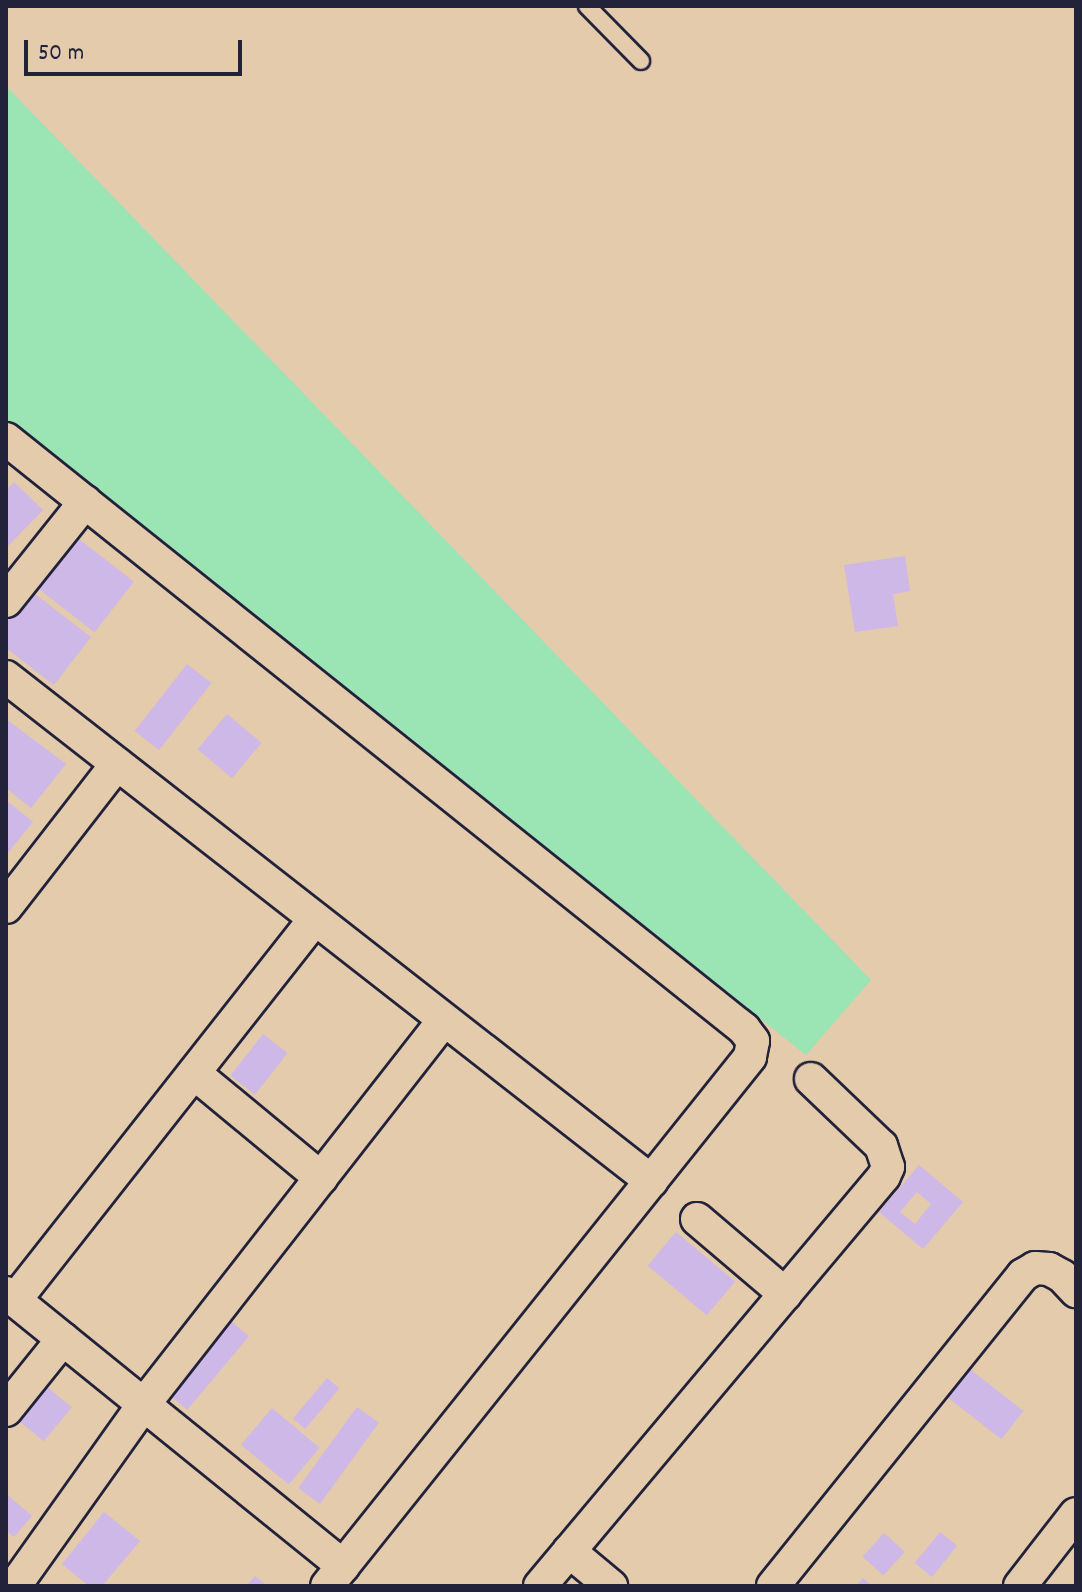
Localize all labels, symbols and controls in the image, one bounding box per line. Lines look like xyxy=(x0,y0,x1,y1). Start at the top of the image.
scale bar xyxy=(28,24,246,74)
text: 50 m xyxy=(38,37,84,71)

